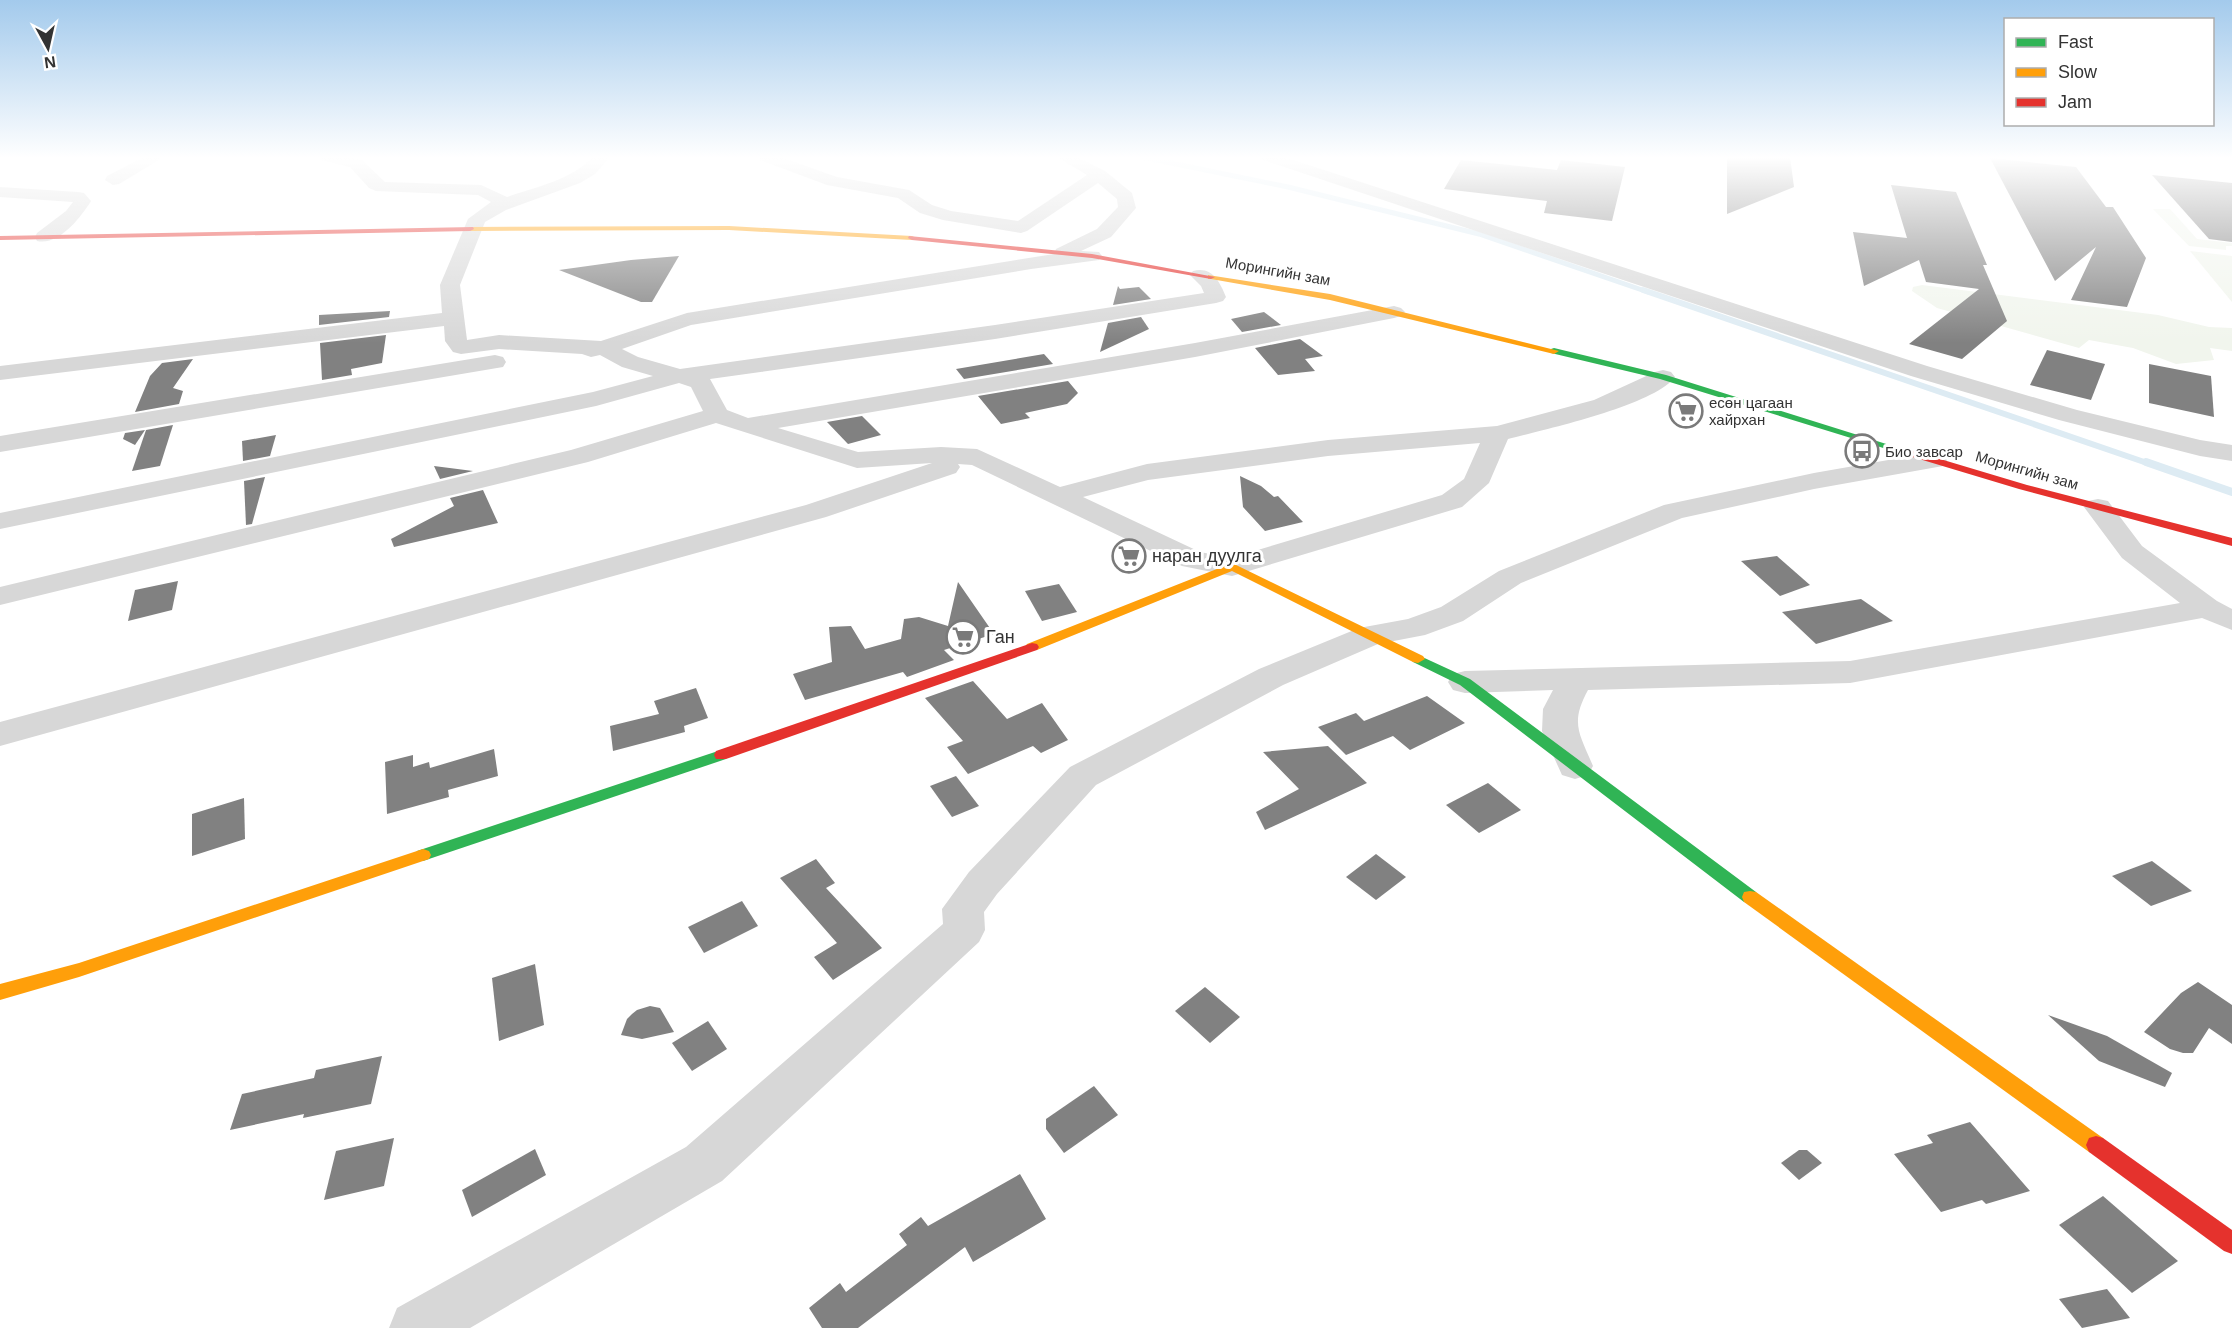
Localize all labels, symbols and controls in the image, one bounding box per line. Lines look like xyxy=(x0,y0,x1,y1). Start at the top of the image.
north arrow xyxy=(18,18,78,78)
legend xyxy=(2004,18,2214,126)
text: Fast xyxy=(2058,32,2093,52)
text: N xyxy=(43,53,57,72)
text: Slow xyxy=(2058,62,2098,82)
text: Jam xyxy=(2058,92,2092,112)
street label: Морингийн зам xyxy=(1224,253,1332,289)
supermarket icon: есөн цагаан хайрхан xyxy=(1668,393,1704,429)
place label: есөн цагаан хайрхан xyxy=(1709,394,1793,428)
bus stop icon: Био завсар xyxy=(1844,433,1880,469)
place label: Био завсар xyxy=(1885,443,1963,460)
street label: Морингийн зам xyxy=(1974,447,2080,493)
supermarket icon: наран дуулга xyxy=(1111,538,1147,574)
place label: наран дуулга xyxy=(1152,546,1263,566)
supermarket icon: Ган xyxy=(945,619,981,655)
place label: Ган xyxy=(986,627,1015,647)

